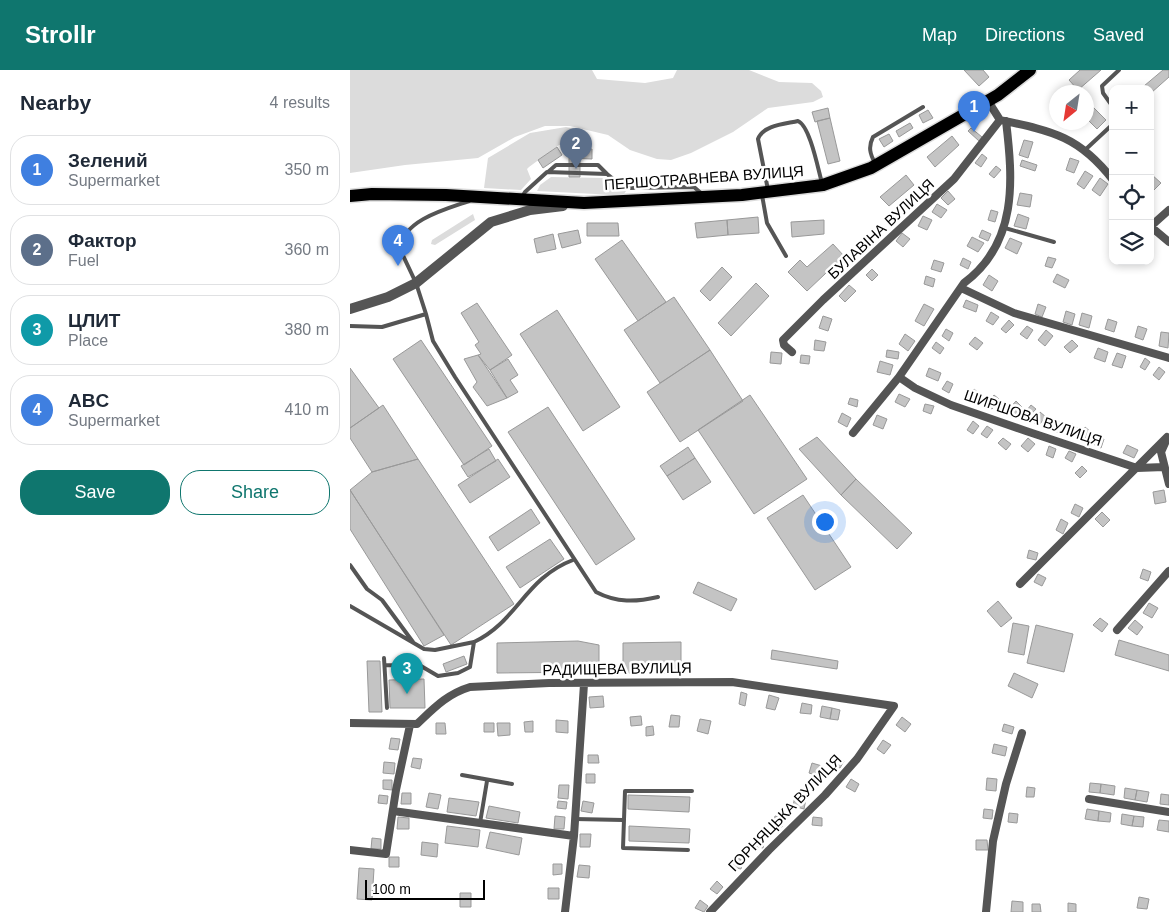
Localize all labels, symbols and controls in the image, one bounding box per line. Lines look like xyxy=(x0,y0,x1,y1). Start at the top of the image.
text: Strollr xyxy=(25,21,96,48)
text: Map xyxy=(922,25,957,45)
text: Directions xyxy=(985,25,1065,45)
text: Saved xyxy=(1093,25,1144,45)
north arrow xyxy=(1049,85,1094,130)
map controls xyxy=(1109,85,1154,265)
button: + xyxy=(1109,85,1154,130)
text: Nearby xyxy=(20,91,91,114)
pin: 1 xyxy=(958,91,990,132)
text: 4 results xyxy=(270,94,330,111)
pin: 2 xyxy=(560,128,592,169)
button: − xyxy=(1109,130,1154,175)
text: Зелений xyxy=(68,150,148,171)
text: 1 xyxy=(33,161,41,178)
text: 350 m xyxy=(285,161,329,178)
street label: ПЕРШОТРАВНЕВА ВУЛИЦЯ xyxy=(604,162,804,193)
text: Supermarket xyxy=(68,172,160,189)
street label: БУЛАВІНА ВУЛИЦЯ xyxy=(824,175,937,282)
button: locate xyxy=(1109,175,1154,220)
button: layers xyxy=(1109,220,1154,265)
pin: 4 xyxy=(382,225,414,266)
text: Фактор xyxy=(68,230,137,251)
text: 2 xyxy=(33,241,41,258)
text: 360 m xyxy=(285,241,329,258)
text: Fuel xyxy=(68,252,99,269)
text: ЦЛИТ xyxy=(68,310,120,331)
text: 3 xyxy=(33,321,41,338)
text: 380 m xyxy=(285,321,329,338)
text: Place xyxy=(68,332,108,349)
street label: ШИРШОВА ВУЛИЦЯ xyxy=(962,386,1104,449)
text: ABC xyxy=(68,390,109,411)
text: 4 xyxy=(33,401,41,418)
text: 410 m xyxy=(285,401,329,418)
text: Supermarket xyxy=(68,412,160,429)
button: Save xyxy=(20,470,170,515)
button: Share xyxy=(180,470,330,515)
your location xyxy=(812,509,838,535)
pin: 3 xyxy=(391,653,423,694)
street label: РАДИЩЕВА ВУЛИЦЯ xyxy=(542,659,692,678)
street label: ГОРНЯЦЬКА ВУЛИЦЯ xyxy=(724,751,845,875)
scale bar xyxy=(365,877,485,900)
text: 100 m xyxy=(372,881,411,897)

